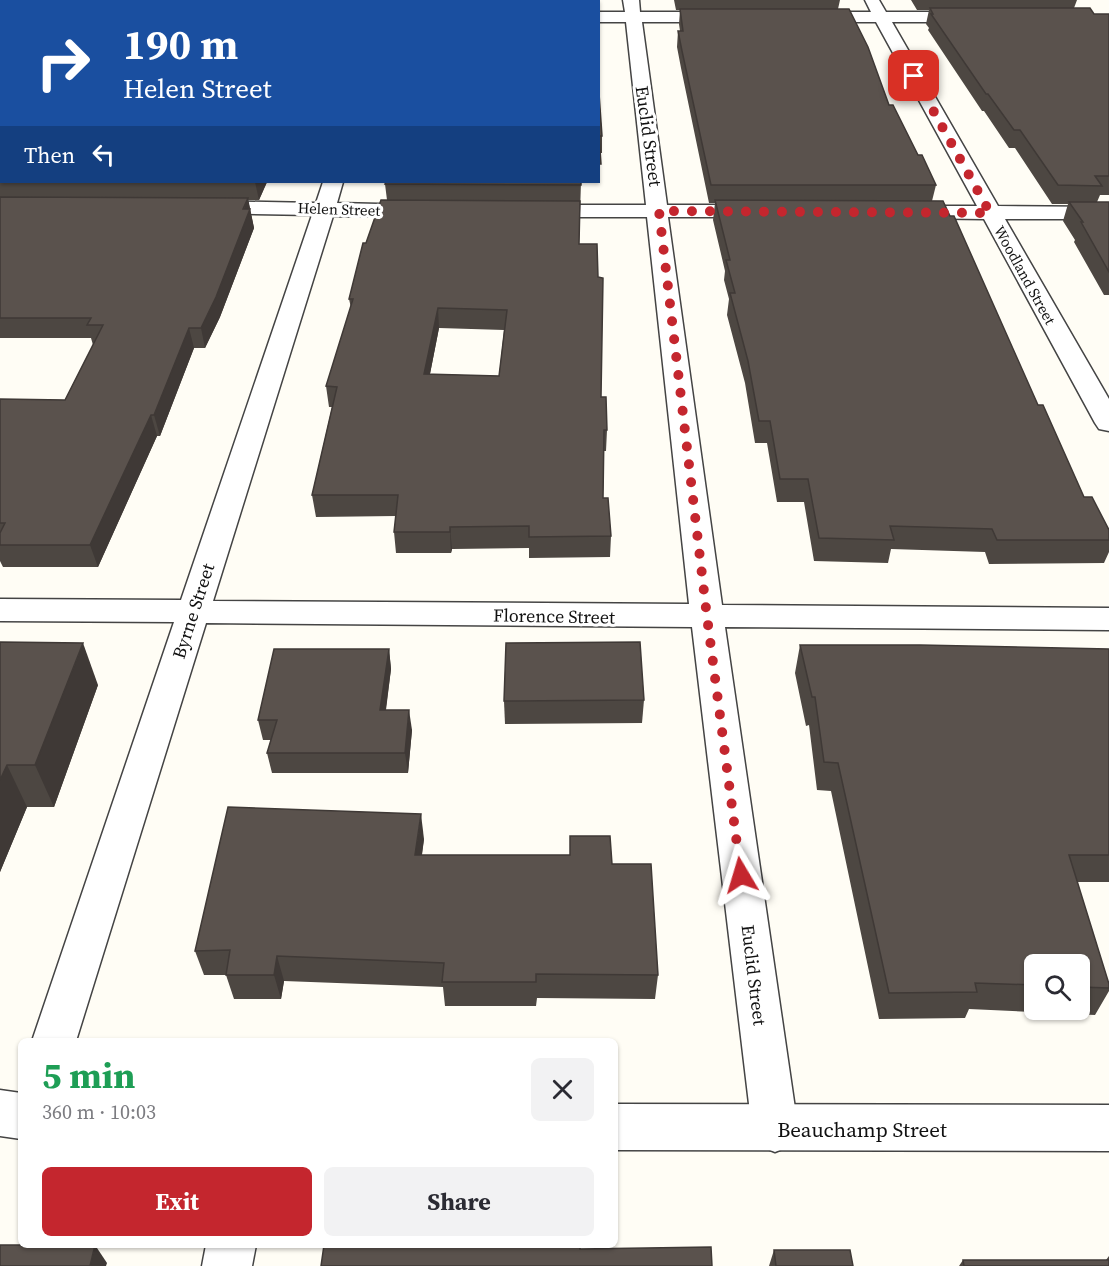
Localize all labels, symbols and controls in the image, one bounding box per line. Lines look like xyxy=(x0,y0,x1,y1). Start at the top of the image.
text: 190 m xyxy=(123,15,238,73)
icon: right xyxy=(24,24,102,102)
pin xyxy=(888,50,939,101)
icon: arrive xyxy=(897,59,930,92)
text: Helen Street xyxy=(123,70,272,107)
street label: Euclid Street xyxy=(630,84,668,188)
icon: left xyxy=(87,138,120,171)
text: Then xyxy=(24,140,75,170)
street label: Helen Street xyxy=(297,197,381,221)
street label: Woodland Street xyxy=(989,222,1061,328)
street label: Byrne Street xyxy=(166,560,220,662)
street label: Florence Street xyxy=(493,602,615,630)
position arrow xyxy=(709,843,773,907)
street label: Euclid Street xyxy=(735,923,773,1027)
map controls xyxy=(1024,954,1090,1020)
button: search xyxy=(1024,954,1090,1020)
text: 5 min xyxy=(42,1051,135,1100)
button: close xyxy=(531,1058,594,1121)
text: 360 m · 10:03 xyxy=(42,1098,156,1126)
street label: Beauchamp Street xyxy=(777,1115,947,1144)
button: Exit xyxy=(42,1167,312,1236)
button: Share xyxy=(324,1167,594,1236)

